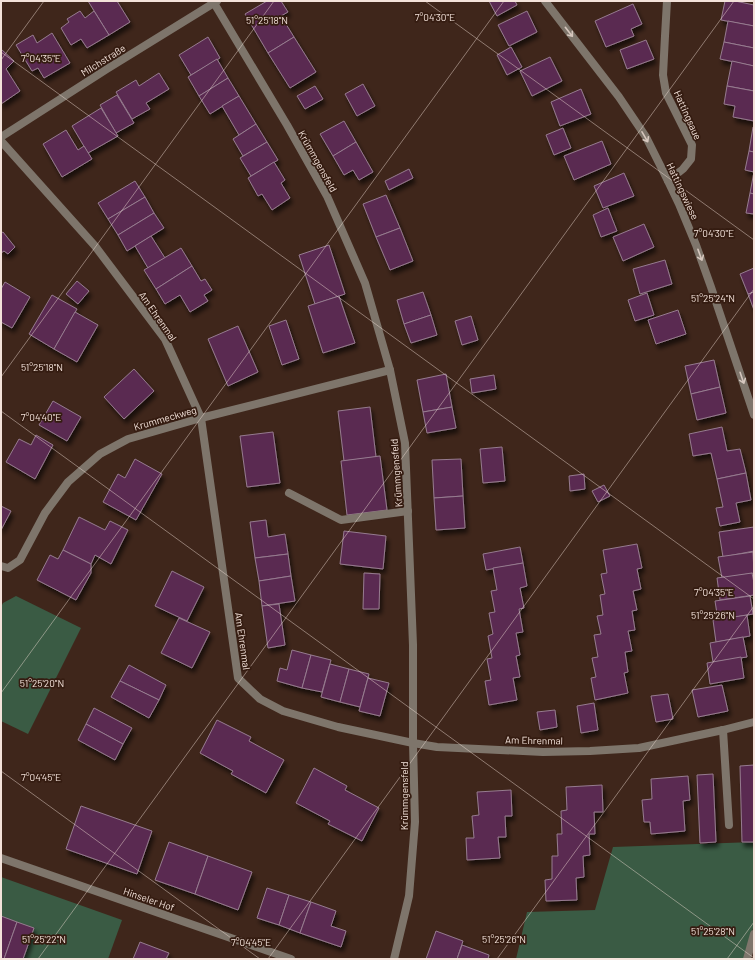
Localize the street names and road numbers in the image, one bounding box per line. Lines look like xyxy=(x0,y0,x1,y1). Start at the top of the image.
street label: Milchstraße xyxy=(78,41,128,79)
street label: Hattingsaue xyxy=(672,88,704,142)
street label: Krümmgensfeld xyxy=(296,128,340,194)
street label: Hattingswiese xyxy=(665,160,701,222)
street label: Am Ehrenmal xyxy=(137,289,179,343)
street label: Krummeckweg xyxy=(132,403,198,433)
street label: Krümmgensfeld xyxy=(388,438,404,508)
street label: Am Ehrenmal xyxy=(233,612,253,670)
street label: Am Ehrenmal xyxy=(505,733,563,747)
street label: Krümmgensfeld xyxy=(398,762,410,830)
street label: Hinseler Hof xyxy=(122,885,177,914)

